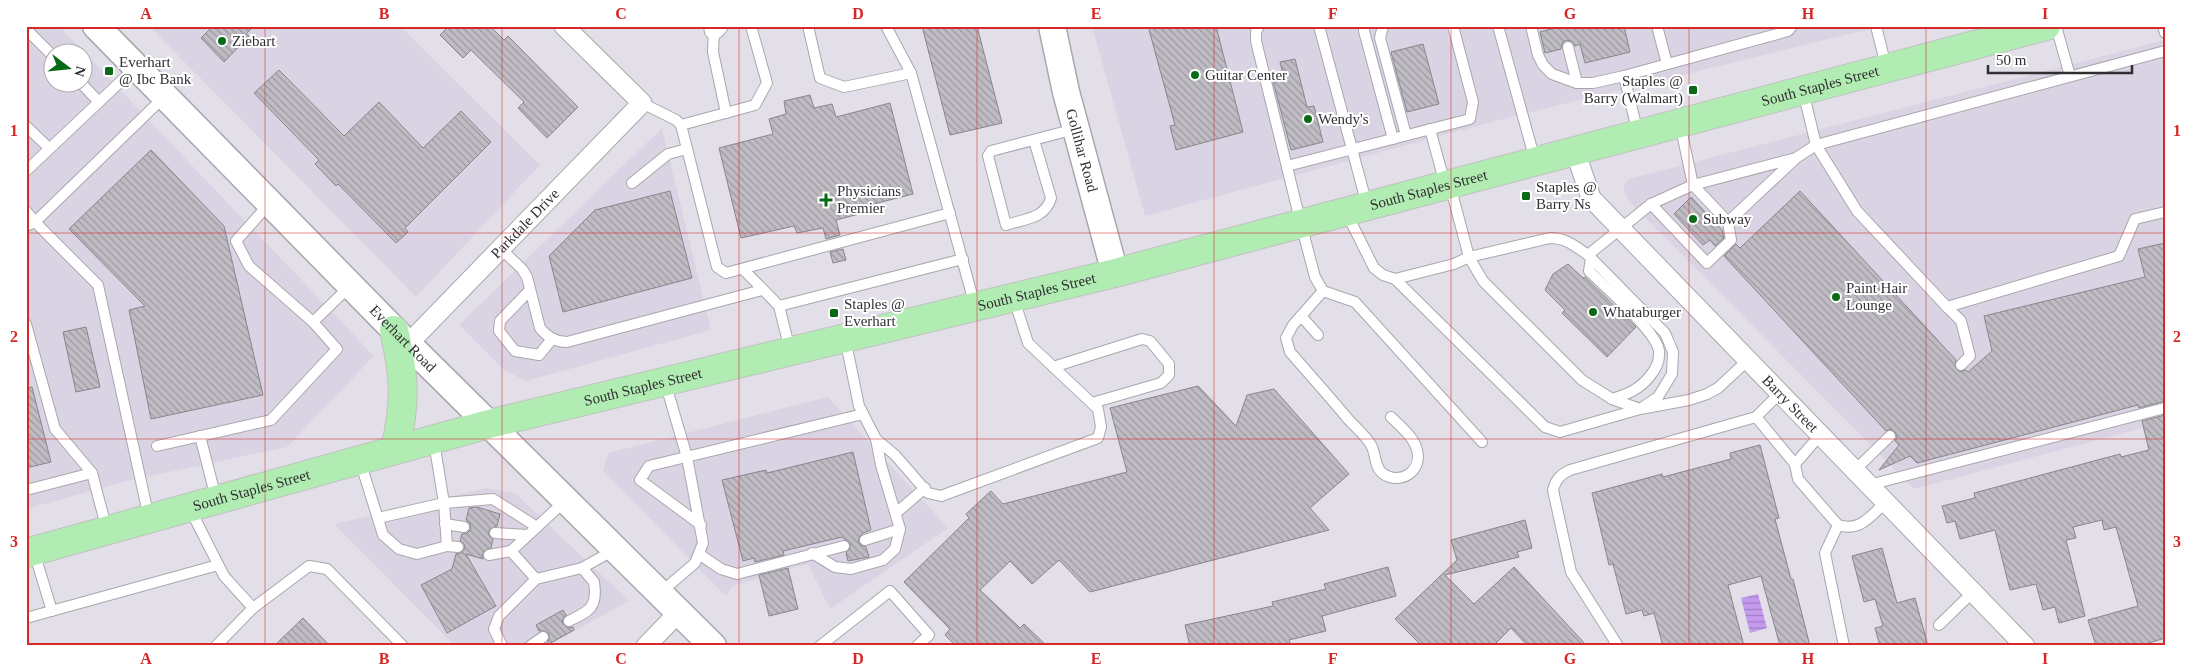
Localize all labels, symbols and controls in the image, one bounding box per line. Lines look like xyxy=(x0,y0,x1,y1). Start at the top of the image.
text: A xyxy=(140,5,152,22)
text: B xyxy=(379,5,390,22)
text: C xyxy=(615,5,627,22)
text: D xyxy=(852,5,864,22)
text: E xyxy=(1091,5,1101,22)
text: F xyxy=(1328,5,1338,22)
text: G xyxy=(1564,5,1577,22)
text: H xyxy=(1802,5,1815,22)
text: I xyxy=(2042,5,2048,22)
place label: Ziebart xyxy=(232,33,276,49)
marker: Ziebart xyxy=(216,35,228,47)
north arrow xyxy=(42,42,92,92)
scale bar xyxy=(1988,42,2132,74)
text: 50 m xyxy=(1996,52,2027,68)
place label: Everhart @ Ibc Bank xyxy=(119,54,192,87)
street label: South Staples Street xyxy=(1760,63,1881,109)
text: N xyxy=(71,65,89,78)
marker: Everhart @ Ibc Bank xyxy=(103,65,115,77)
place label: Guitar Center xyxy=(1205,67,1287,83)
marker: Guitar Center xyxy=(1189,69,1201,81)
place label: Staples @ Barry (Walmart) xyxy=(1584,73,1683,107)
marker: Staples @ Barry (Walmart) xyxy=(1687,84,1699,96)
street label: Gollihar Road xyxy=(1063,107,1101,194)
place label: Wendy's xyxy=(1318,111,1369,127)
marker: Wendy's xyxy=(1302,113,1314,125)
text: 1 xyxy=(10,122,18,139)
text: 1 xyxy=(2173,122,2181,139)
street label: South Staples Street xyxy=(1368,166,1490,213)
place label: Staples @ Barry Ns xyxy=(1536,179,1597,212)
place label: Physicians Premier xyxy=(837,183,901,216)
street label: Parkdale Drive xyxy=(488,185,563,261)
marker: Staples @ Barry Ns xyxy=(1520,190,1532,202)
marker: Physicians Premier xyxy=(819,193,833,207)
place label: Subway xyxy=(1703,211,1752,227)
marker: Subway xyxy=(1687,213,1699,225)
street label: South Staples Street xyxy=(976,270,1098,314)
place label: Paint Hair Lounge xyxy=(1846,280,1907,313)
marker: Paint Hair Lounge xyxy=(1830,291,1842,303)
place label: Staples @ Everhart xyxy=(844,296,905,329)
street label: Everhart Road xyxy=(367,302,440,375)
place label: Whataburger xyxy=(1603,304,1681,320)
marker: Whataburger xyxy=(1587,306,1599,318)
marker: Staples @ Everhart xyxy=(828,307,840,319)
text: 2 xyxy=(10,328,18,345)
text: 2 xyxy=(2173,328,2181,345)
street label: South Staples Street xyxy=(582,365,704,409)
street label: Barry Street xyxy=(1759,372,1822,436)
street label: South Staples Street xyxy=(191,466,313,514)
text: 3 xyxy=(10,533,18,550)
text: 3 xyxy=(2173,533,2181,550)
text: A xyxy=(140,650,152,667)
text: B xyxy=(379,650,390,667)
text: C xyxy=(615,650,627,667)
text: D xyxy=(852,650,864,667)
text: E xyxy=(1091,650,1101,667)
text: F xyxy=(1328,650,1338,667)
text: G xyxy=(1564,650,1577,667)
text: H xyxy=(1802,650,1815,667)
text: I xyxy=(2042,650,2048,667)

